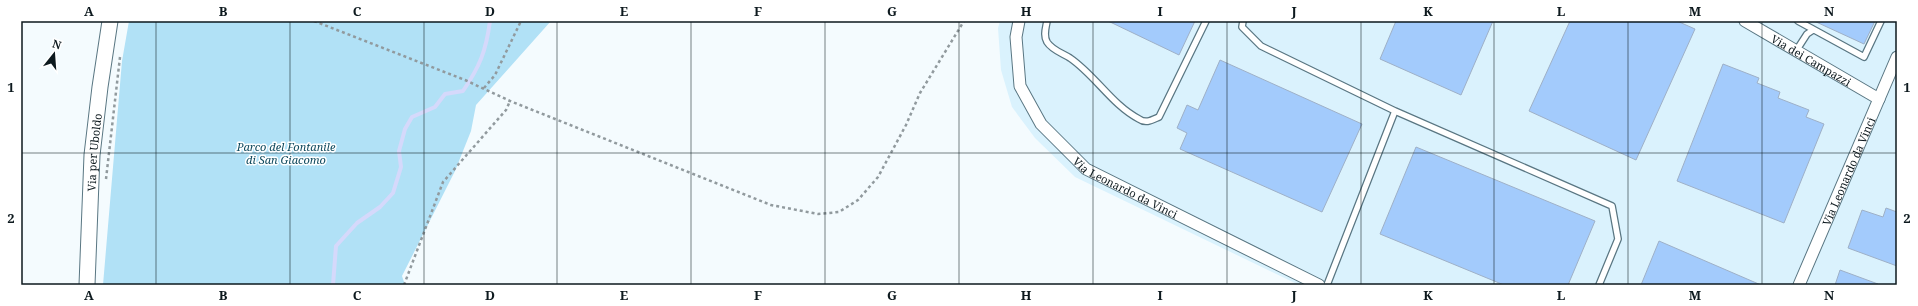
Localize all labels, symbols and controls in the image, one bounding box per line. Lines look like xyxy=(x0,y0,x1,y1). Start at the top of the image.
text: A xyxy=(84,2,94,20)
text: B xyxy=(219,2,228,20)
text: C xyxy=(353,2,362,20)
text: D xyxy=(485,2,495,20)
text: E xyxy=(620,2,629,20)
text: F xyxy=(754,2,762,20)
text: G xyxy=(887,2,897,20)
text: H xyxy=(1021,2,1032,20)
text: I xyxy=(1157,2,1163,20)
text: J xyxy=(1290,2,1297,20)
text: K xyxy=(1423,2,1433,20)
text: L xyxy=(1557,2,1566,20)
text: M xyxy=(1689,2,1702,20)
text: N xyxy=(1824,2,1835,20)
street label: Via dei Campazzi xyxy=(1769,31,1855,89)
north arrow xyxy=(34,34,74,74)
text: N xyxy=(51,36,64,52)
text: 1 xyxy=(7,78,15,96)
text: 1 xyxy=(1903,78,1911,96)
street label: Via per Uboldo xyxy=(83,112,104,192)
street label: Via Leonardo da Vinci xyxy=(1818,114,1878,228)
park label: Parco del Fontanile di San Giacomo xyxy=(236,139,336,167)
street label: Via Leonardo da Vinci xyxy=(1070,153,1181,221)
text: 2 xyxy=(7,209,15,227)
text: 2 xyxy=(1903,209,1911,227)
text: A xyxy=(84,286,94,304)
text: B xyxy=(219,286,228,304)
text: C xyxy=(353,286,362,304)
text: D xyxy=(485,286,495,304)
text: E xyxy=(620,286,629,304)
text: F xyxy=(754,286,762,304)
text: G xyxy=(887,286,897,304)
text: H xyxy=(1021,286,1032,304)
text: I xyxy=(1157,286,1163,304)
text: J xyxy=(1290,286,1297,304)
text: K xyxy=(1423,286,1433,304)
text: L xyxy=(1557,286,1566,304)
text: M xyxy=(1689,286,1702,304)
text: N xyxy=(1824,286,1835,304)

